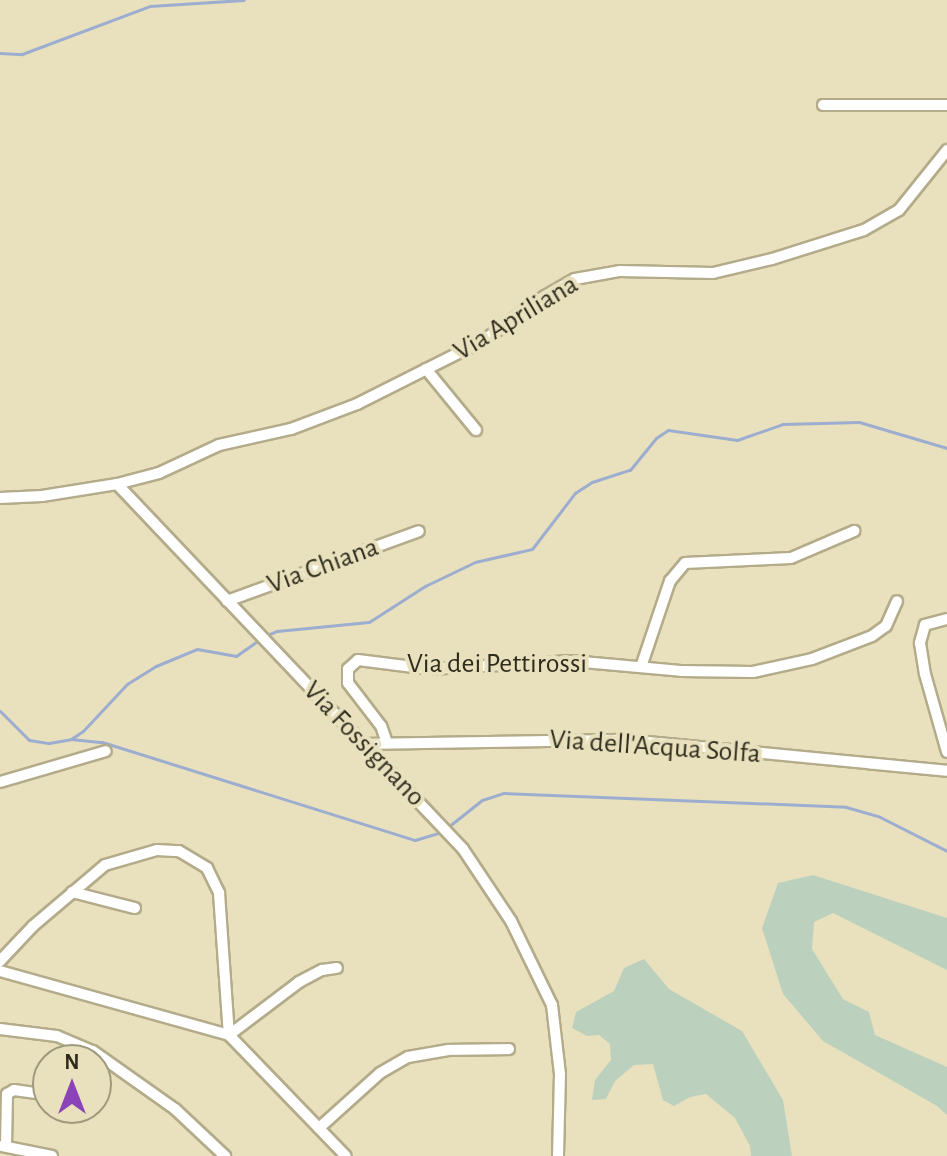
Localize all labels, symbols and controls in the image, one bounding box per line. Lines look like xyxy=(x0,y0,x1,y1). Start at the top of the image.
street label: Via Apriliana xyxy=(448,268,584,368)
street label: Via Chiana xyxy=(263,530,383,602)
street label: Via dei Pettirossi xyxy=(407,647,587,681)
street label: Via Fossignano xyxy=(296,674,432,814)
street label: Via dell'Acqua Solfa xyxy=(548,723,762,771)
north arrow xyxy=(32,1044,112,1124)
text: N xyxy=(64,1051,80,1073)

